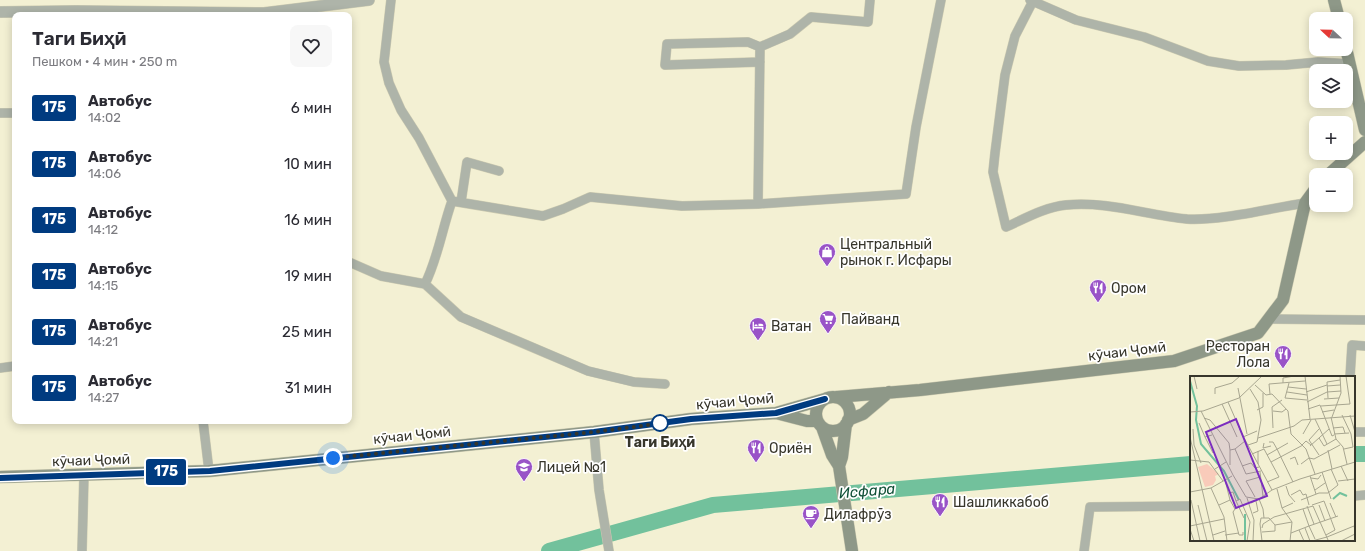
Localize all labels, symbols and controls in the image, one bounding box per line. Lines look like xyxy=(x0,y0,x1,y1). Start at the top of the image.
north arrow xyxy=(1309,12,1353,56)
map controls xyxy=(1309,12,1353,212)
button: heart xyxy=(290,25,332,67)
text: Таги Биҳӣ xyxy=(32,27,126,50)
text: Пешком · 4 мин · 250 m xyxy=(32,54,177,69)
button: layers xyxy=(1309,64,1353,108)
text: Автобус xyxy=(88,92,152,110)
text: 175 xyxy=(42,99,66,116)
text: 6 мин xyxy=(291,99,332,117)
text: 14:02 xyxy=(88,110,121,125)
button: + xyxy=(1309,116,1353,160)
text: Автобус xyxy=(88,148,152,166)
text: 175 xyxy=(42,155,66,172)
text: 10 мин xyxy=(284,155,332,173)
text: 14:06 xyxy=(88,166,121,181)
button: − xyxy=(1309,168,1353,212)
text: Автобус xyxy=(88,204,152,222)
text: 175 xyxy=(42,211,66,228)
text: 16 мин xyxy=(284,211,332,229)
text: 14:12 xyxy=(88,222,118,237)
place label: Центральный рынок г. Исфары xyxy=(840,236,952,269)
shop icon: Центральный рынок г. Исфары xyxy=(817,242,837,267)
text: Автобус xyxy=(88,260,152,278)
text: 175 xyxy=(42,267,66,284)
text: 19 мин xyxy=(285,267,332,285)
text: 14:15 xyxy=(88,278,118,293)
restaurant icon: Ором xyxy=(1088,278,1108,303)
place label: Ором xyxy=(1111,280,1146,297)
supermarket icon: Пайванд xyxy=(818,309,838,334)
place label: Пайванд xyxy=(841,311,900,328)
text: Автобус xyxy=(88,316,152,334)
hotel icon: Ватан xyxy=(748,316,768,341)
place label: Ватан xyxy=(771,318,812,335)
text: 175 xyxy=(42,323,66,340)
text: 25 мин xyxy=(282,323,332,341)
text: 14:21 xyxy=(88,334,118,349)
street label: кӯчаи Ҷомӣ xyxy=(1087,338,1167,365)
place label: Ресторан Лола xyxy=(1206,338,1270,371)
restaurant icon: Ресторан Лола xyxy=(1273,344,1293,369)
text: Автобус xyxy=(88,372,152,390)
inset map xyxy=(1190,376,1355,541)
text: 175 xyxy=(42,379,66,396)
text: 31 мин xyxy=(285,379,332,397)
text: 14:27 xyxy=(88,390,119,405)
street label: кӯчаи Ҷомӣ xyxy=(695,390,775,413)
marker: Таги Биҳӣ xyxy=(651,414,669,432)
street label: кӯчаи Ҷомӣ xyxy=(372,423,452,448)
place label: Таги Биҳӣ xyxy=(625,434,695,451)
restaurant icon: Ориён xyxy=(746,438,766,463)
place label: Ориён xyxy=(769,440,812,457)
your location xyxy=(323,448,343,468)
street label: кӯчаи Ҷомӣ xyxy=(52,451,130,470)
school or university icon: Лицей №1 xyxy=(514,457,534,482)
line badge: 175 xyxy=(143,459,189,485)
place label: Лицей №1 xyxy=(537,459,606,476)
text: 175 xyxy=(154,463,178,480)
water label: Исфара xyxy=(838,480,896,502)
restaurant icon: Шашликкабоб xyxy=(930,492,950,517)
place label: Шашликкабоб xyxy=(953,494,1049,511)
cafe icon: Дилафрӯз xyxy=(801,504,821,529)
place label: Дилафрӯз xyxy=(824,506,892,523)

